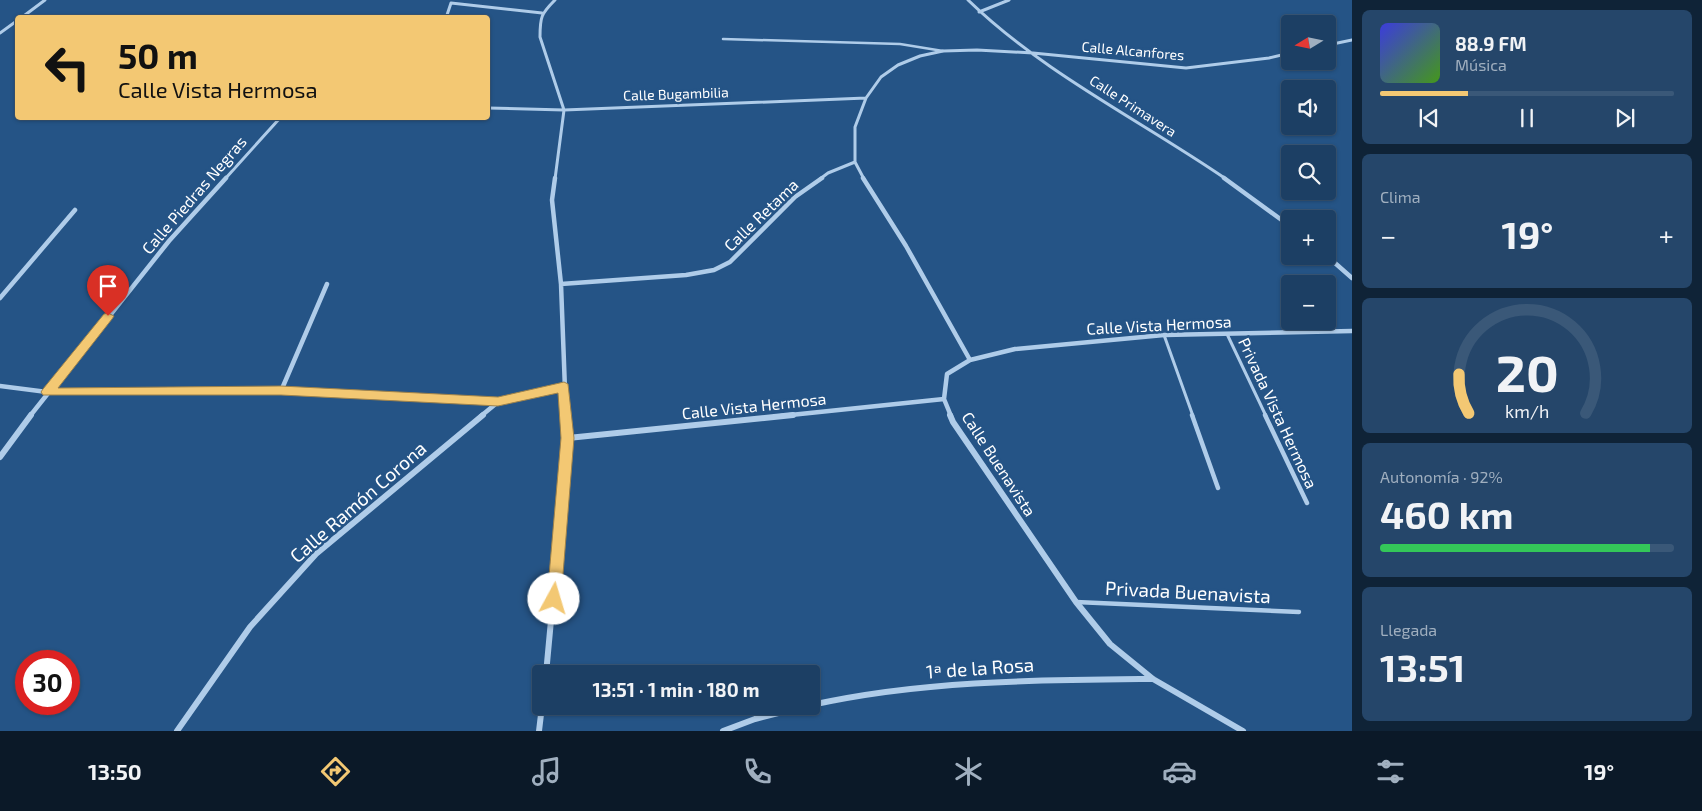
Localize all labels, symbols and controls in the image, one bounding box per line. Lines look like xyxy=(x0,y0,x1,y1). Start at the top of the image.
north arrow xyxy=(1281,15,1336,70)
map controls xyxy=(1281,15,1336,330)
text: 88.9 FM xyxy=(1455,32,1527,55)
text: 50 m xyxy=(118,34,198,76)
icon: left xyxy=(35,35,100,100)
street label: Calle Alcanfores xyxy=(1081,38,1185,63)
text: Música xyxy=(1455,55,1507,74)
street label: Calle Primavera xyxy=(1087,71,1180,140)
text: Calle Vista Hermosa xyxy=(118,76,318,102)
button: sound xyxy=(1281,80,1336,135)
street label: Calle Bugambilia xyxy=(623,83,729,104)
icon: previous xyxy=(1415,104,1443,132)
icon: pause xyxy=(1513,104,1541,132)
icon: next xyxy=(1611,104,1639,132)
street label: Calle Piedras Negras xyxy=(137,132,250,257)
button: search xyxy=(1281,145,1336,200)
street label: Calle Retama xyxy=(720,175,802,255)
text: Clima xyxy=(1380,187,1421,206)
button: + xyxy=(1281,210,1336,265)
text: 19° xyxy=(1502,211,1553,257)
text: − xyxy=(1380,218,1396,252)
text: + xyxy=(1659,218,1674,252)
pin xyxy=(87,265,129,316)
icon: arrive xyxy=(94,272,122,300)
button: − xyxy=(1281,275,1336,330)
street label: Calle Vista Hermosa xyxy=(1086,311,1232,338)
street label: Privada Vista Hermosa xyxy=(1235,334,1322,491)
text: 20 xyxy=(1495,340,1559,402)
street label: Calle Vista Hermosa xyxy=(681,388,827,423)
text: km/h xyxy=(1505,400,1549,422)
street label: Calle Buenavista xyxy=(959,408,1040,520)
street label: Calle Ramón Corona xyxy=(285,436,431,567)
text: Autonomía · 92% xyxy=(1380,467,1503,486)
text: 460 km xyxy=(1380,491,1514,537)
position arrow xyxy=(527,572,579,624)
street label: Privada Buenavista xyxy=(1105,576,1271,607)
text: Llegada xyxy=(1380,620,1437,639)
text: 13:51 xyxy=(1380,644,1465,690)
speed limit sign: 30 xyxy=(15,650,80,715)
street label: 1ª de la Rosa xyxy=(925,652,1035,683)
text: 13:51 · 1 min · 180 m xyxy=(592,678,760,701)
icon: directions xyxy=(318,754,353,789)
icon: music xyxy=(529,754,564,789)
icon: phone xyxy=(740,754,775,789)
icon: climate xyxy=(951,754,986,789)
icon: car xyxy=(1162,754,1197,789)
icon: filters xyxy=(1373,754,1408,789)
text: 13:50 xyxy=(88,758,142,784)
text: 19° xyxy=(1584,758,1614,784)

